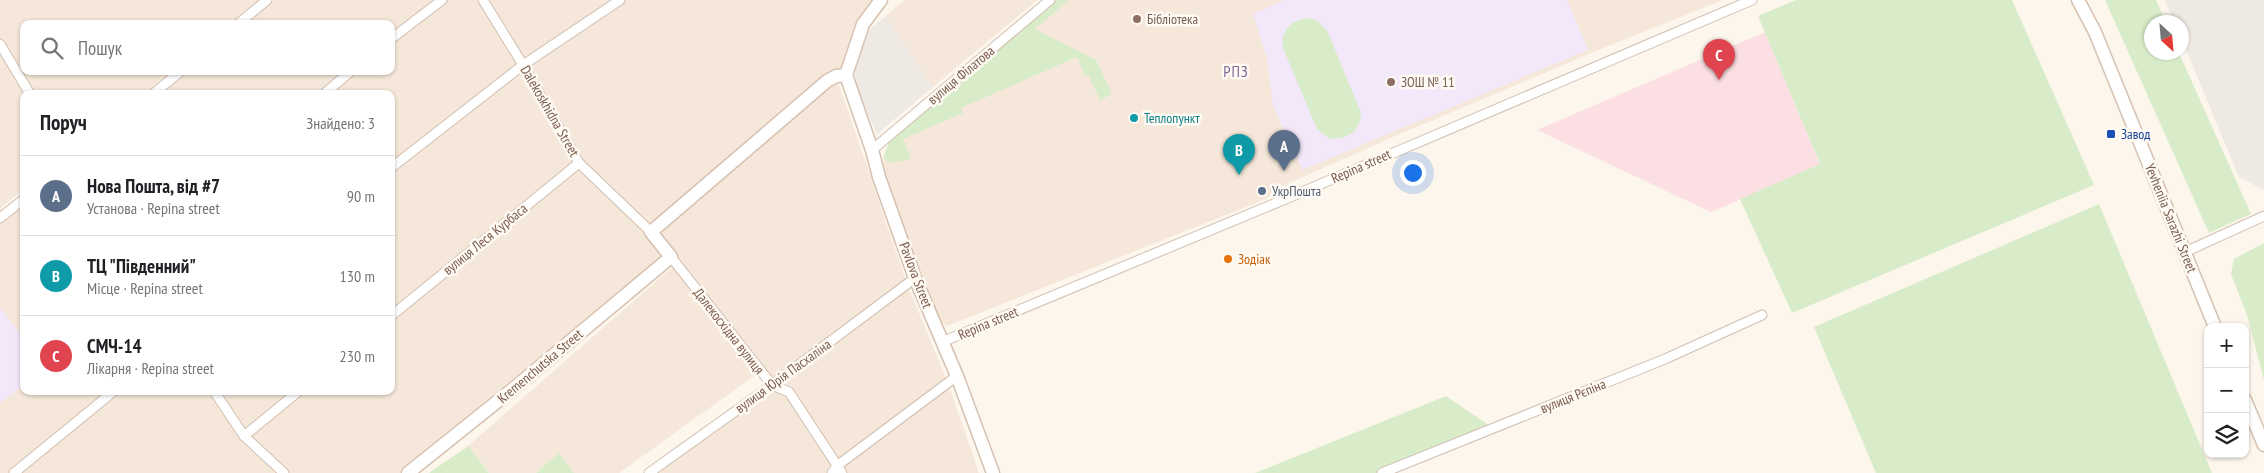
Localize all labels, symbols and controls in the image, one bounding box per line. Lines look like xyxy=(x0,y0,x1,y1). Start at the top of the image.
place label: Бібліотека xyxy=(1147,10,1198,28)
marker: Бібліотека xyxy=(1131,13,1143,25)
north arrow xyxy=(2144,15,2189,60)
search box xyxy=(20,20,395,75)
icon: search xyxy=(38,34,66,62)
text: Пошук xyxy=(78,36,122,60)
pin: C xyxy=(1703,39,1735,80)
street label: вулиця Філатова xyxy=(924,42,998,108)
district label: РПЗ xyxy=(1223,61,1249,81)
street label: Dalekoskhidna Street xyxy=(517,62,583,160)
place label: ЗОШ № 11 xyxy=(1401,73,1455,91)
marker: ЗОШ № 11 xyxy=(1385,76,1397,88)
text: Поруч xyxy=(40,109,87,136)
place label: Теплопункт xyxy=(1144,109,1200,127)
marker: Теплопункт xyxy=(1128,112,1140,124)
text: Знайдено: 3 xyxy=(306,113,375,133)
place label: Завод xyxy=(2121,125,2151,143)
marker: Завод xyxy=(2105,128,2117,140)
pin: A xyxy=(1268,130,1300,171)
pin: B xyxy=(1223,134,1255,175)
street label: Repina street xyxy=(1328,145,1394,187)
your location xyxy=(1400,160,1426,186)
street label: Yevheniia Sarazhi Street xyxy=(2141,161,2201,275)
text: Нова Пошта, від #7 xyxy=(87,174,220,198)
place label: УкрПошта xyxy=(1272,182,1321,200)
marker: УкрПошта xyxy=(1256,185,1268,197)
text: A xyxy=(52,186,60,206)
text: 90 m xyxy=(347,186,375,206)
text: Установа · Repina street xyxy=(87,198,220,218)
street label: вулиця Леся Курбаса xyxy=(439,199,531,279)
street label: Pavlova Street xyxy=(895,240,937,311)
place label: Зодіак xyxy=(1238,250,1271,268)
marker: Зодіак xyxy=(1222,253,1234,265)
text: ТЦ "Південний" xyxy=(87,254,196,278)
text: B xyxy=(52,266,60,286)
text: 130 m xyxy=(340,266,375,286)
text: Місце · Repina street xyxy=(87,278,203,298)
street label: Далекосхідна вулиця xyxy=(690,284,768,378)
street label: Repina street xyxy=(955,302,1021,344)
map controls xyxy=(2204,323,2249,458)
button: + xyxy=(2204,323,2249,368)
street label: Kremenchutska Street xyxy=(494,325,587,407)
text: СМЧ-14 xyxy=(87,334,142,358)
street label: вулиця Юрія Пасхаліна xyxy=(731,335,835,417)
text: C xyxy=(52,346,60,366)
text: 230 m xyxy=(340,346,375,366)
text: Лікарня · Repina street xyxy=(87,358,214,378)
button: − xyxy=(2204,368,2249,413)
street label: вулиця Рєпіна xyxy=(1538,375,1608,417)
button: layers xyxy=(2204,413,2249,458)

